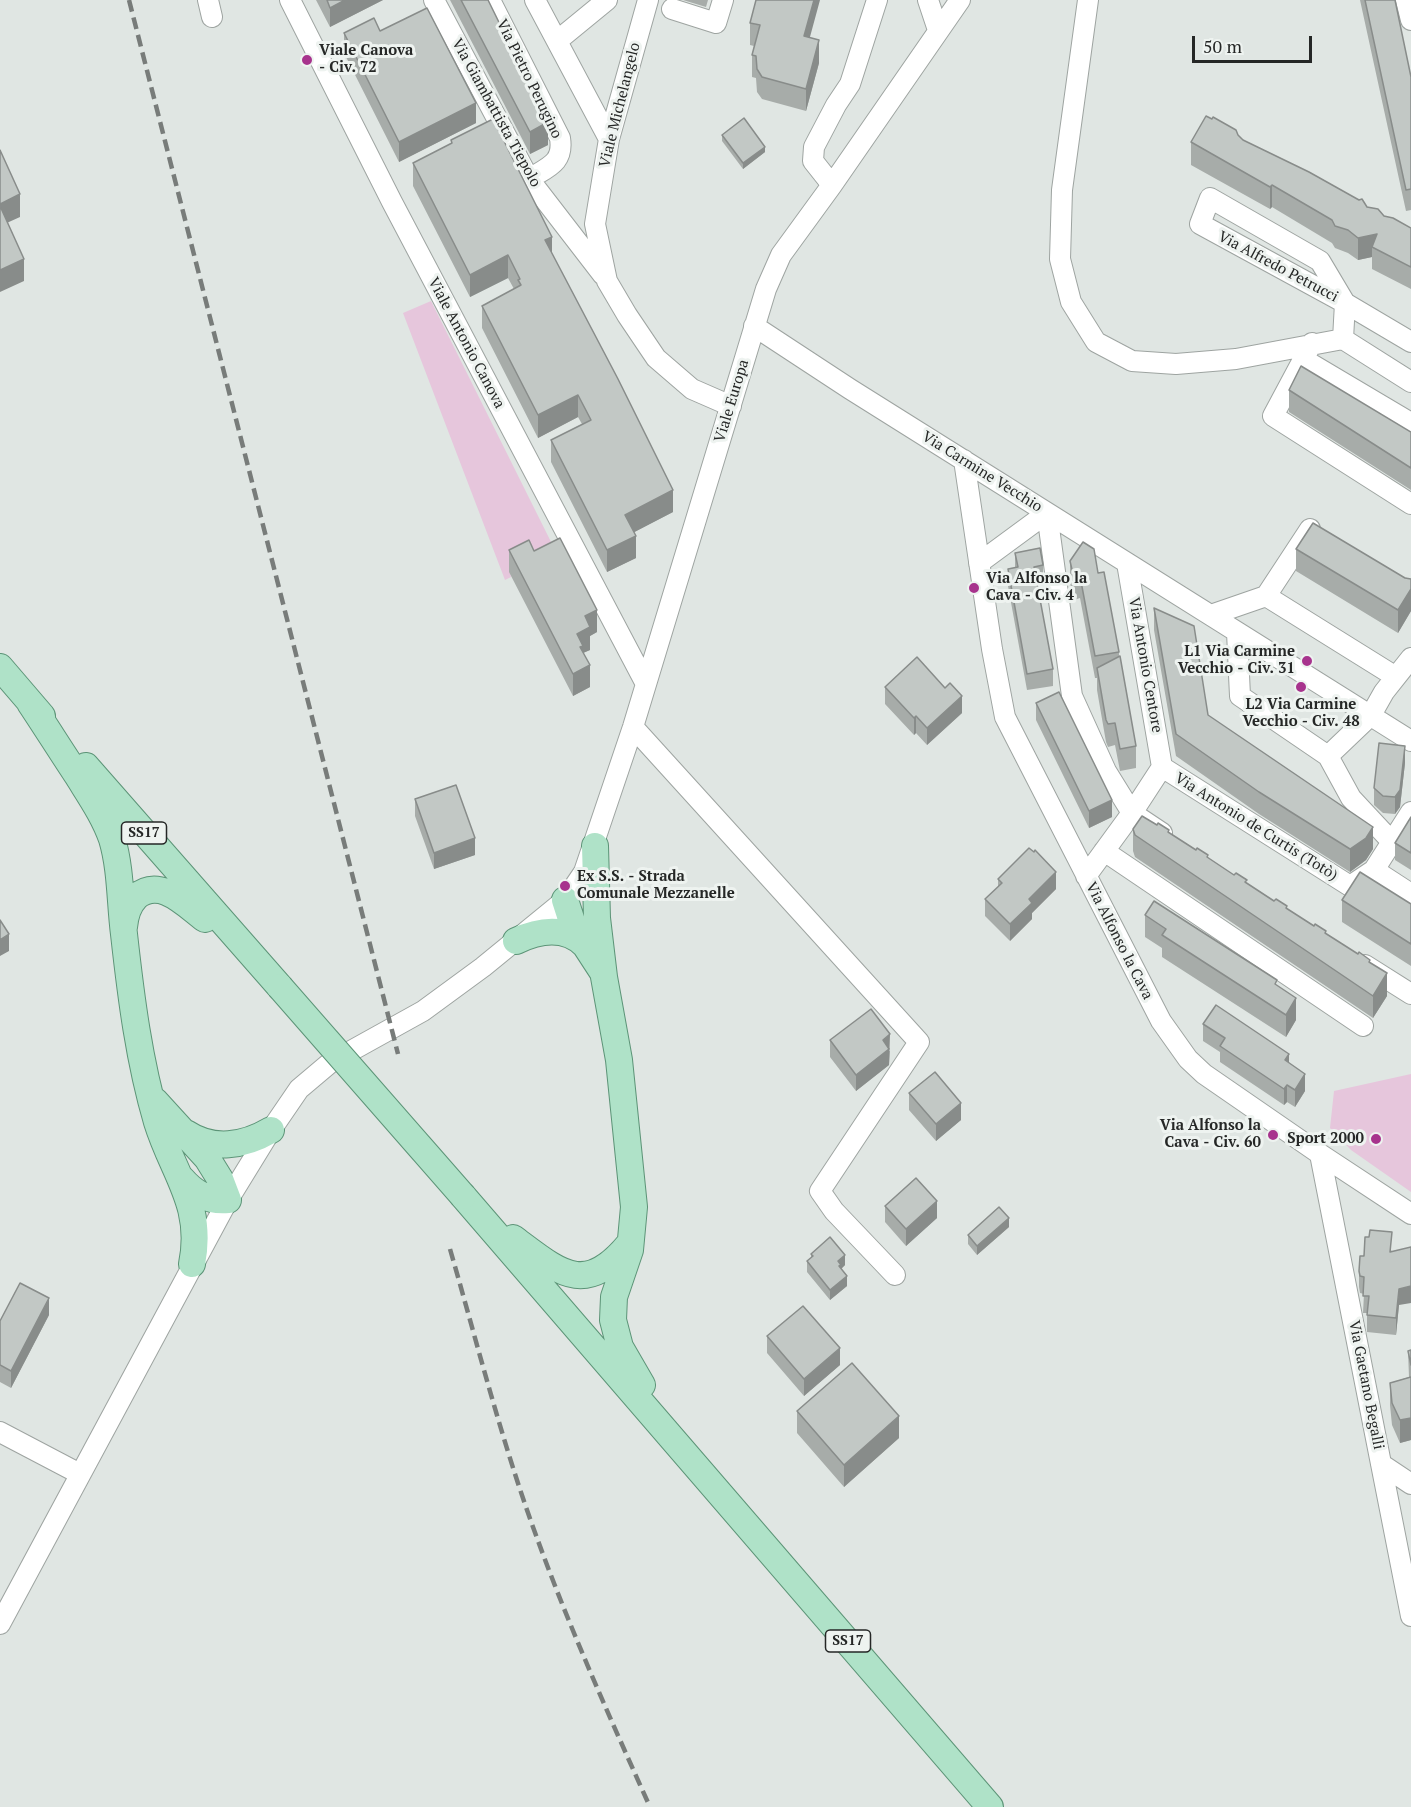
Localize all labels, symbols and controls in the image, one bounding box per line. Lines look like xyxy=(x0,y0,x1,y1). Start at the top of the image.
street label: Via Pietro Perugino xyxy=(492,17,566,141)
scale bar xyxy=(1195,24,1315,62)
text: 50 m xyxy=(1203,34,1242,58)
street label: Via Giambattista Tiepolo xyxy=(448,36,544,190)
street label: Viale Michelangelo xyxy=(596,41,644,169)
place label: Viale Canova - Civ. 72 xyxy=(319,42,413,77)
marker: Viale Canova - Civ. 72 xyxy=(300,53,314,67)
street label: Via Alfredo Petrucci xyxy=(1215,228,1341,306)
street label: Viale Antonio Canova xyxy=(424,274,508,412)
street label: Viale Europa xyxy=(711,357,753,445)
street label: Via Carmine Vecchio xyxy=(919,428,1045,516)
place label: Via Alfonso la Cava - Civ. 4 xyxy=(986,570,1087,605)
marker: Via Alfonso la Cava - Civ. 4 xyxy=(967,581,981,595)
street label: Via Antonio Centore xyxy=(1124,596,1166,734)
place label: L1 Via Carmine Vecchio - Civ. 31 xyxy=(1178,643,1295,678)
marker: L1 Via Carmine Vecchio - Civ. 31 xyxy=(1300,654,1314,668)
marker: L2 Via Carmine Vecchio - Civ. 48 xyxy=(1294,680,1308,694)
place label: L2 Via Carmine Vecchio - Civ. 48 xyxy=(1242,696,1360,731)
street label: Via Antonio de Curtis (Totò) xyxy=(1171,769,1341,885)
road number: SS17 xyxy=(122,822,166,844)
place label: Ex S.S. - Strada Comunale Mezzanelle xyxy=(577,868,735,903)
marker: Ex S.S. - Strada Comunale Mezzanelle xyxy=(558,879,572,893)
street label: Via Alfonso la Cava xyxy=(1082,879,1156,1003)
place label: Via Alfonso la Cava - Civ. 60 xyxy=(1160,1117,1261,1152)
marker: Via Alfonso la Cava - Civ. 60 xyxy=(1266,1128,1280,1142)
place label: Sport 2000 xyxy=(1287,1130,1364,1148)
marker: Sport 2000 xyxy=(1369,1132,1383,1146)
street label: Via Gaetano Begalli xyxy=(1345,1319,1387,1451)
road number: SS17 xyxy=(826,1630,870,1652)

